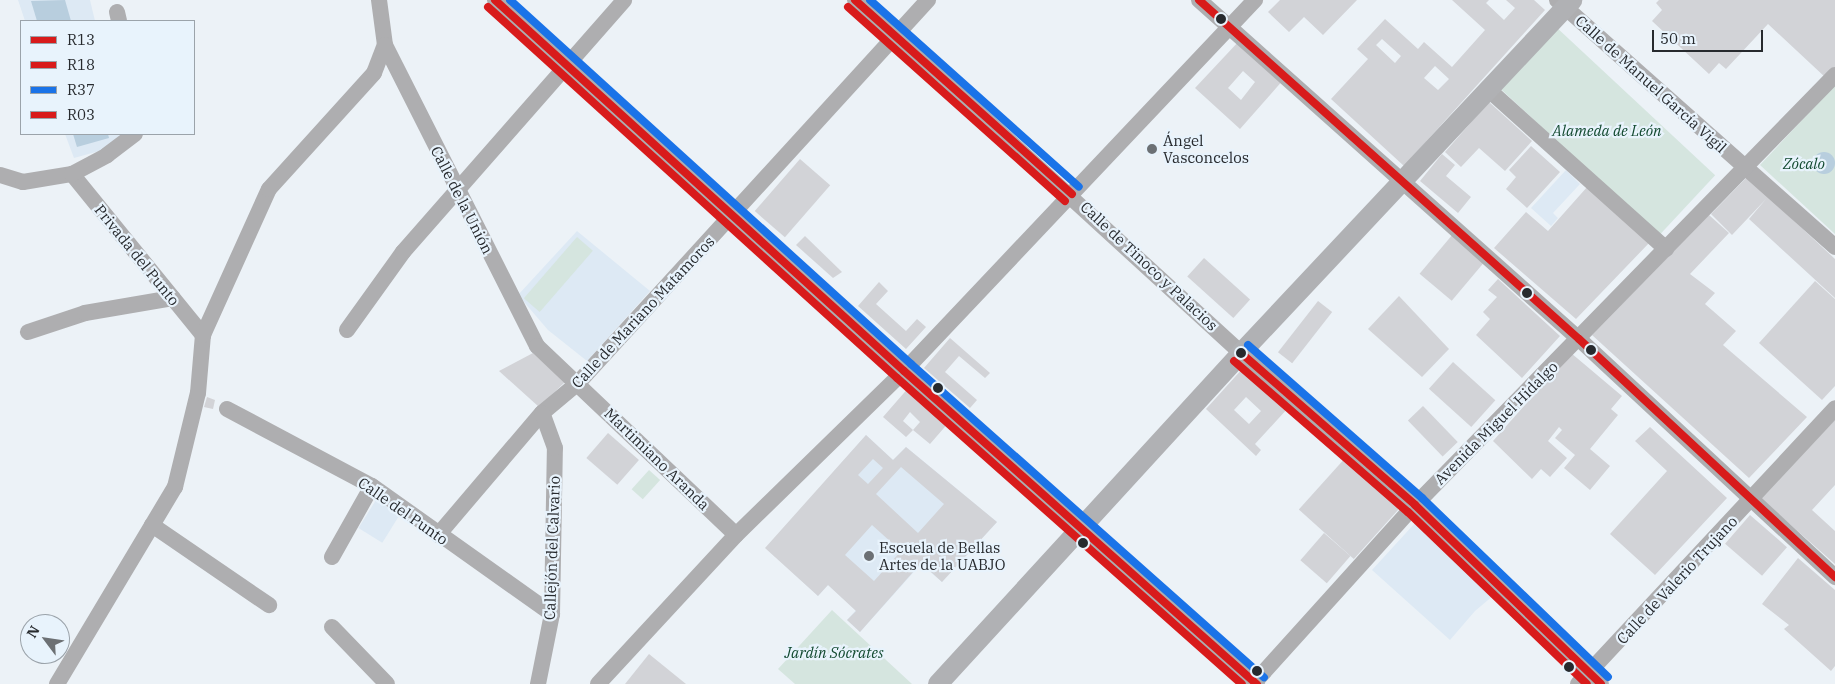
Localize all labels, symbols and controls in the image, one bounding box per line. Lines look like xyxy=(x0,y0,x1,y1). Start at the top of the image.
street label: Calle de Manuel García Vigil xyxy=(1572,11,1730,157)
unlabelled marker xyxy=(1216,14,1226,24)
legend xyxy=(20,20,195,135)
scale bar xyxy=(1655,20,1766,52)
text: 50 m xyxy=(1660,29,1696,48)
text: R13 xyxy=(67,30,95,49)
text: R18 xyxy=(67,55,95,74)
text: R37 xyxy=(67,80,95,99)
text: R03 xyxy=(67,105,95,124)
park label: Alameda de León xyxy=(1552,122,1662,140)
place label: Ángel Vasconcelos xyxy=(1163,131,1249,166)
marker: Ángel Vasconcelos xyxy=(1145,142,1159,156)
street label: Calle de la Unión xyxy=(427,143,497,257)
park label: Zócalo xyxy=(1783,155,1825,173)
street label: Calle de Tinoco y Palacios xyxy=(1077,198,1221,334)
street label: Privada del Punto xyxy=(91,201,183,309)
street label: Calle de Mariano Matamoros xyxy=(568,232,718,392)
unlabelled marker xyxy=(1522,288,1532,298)
unlabelled marker xyxy=(1586,345,1596,355)
unlabelled marker xyxy=(1236,348,1246,358)
street label: Avenida Miguel Hidalgo xyxy=(1431,358,1561,488)
unlabelled marker xyxy=(933,383,943,393)
street label: Martimiano Aranda xyxy=(601,404,713,514)
street label: Calle del Punto xyxy=(355,473,451,549)
street label: Callejón del Calvario xyxy=(540,476,564,620)
street label: Calle de Valerio Trujano xyxy=(1613,512,1741,648)
place label: Escuela de Bellas Artes de la UABJO xyxy=(879,538,1005,573)
unlabelled marker xyxy=(1078,538,1088,548)
marker: Escuela de Bellas Artes de la UABJO xyxy=(863,550,875,562)
north arrow xyxy=(20,614,70,664)
text: N xyxy=(22,622,44,641)
park label: Jardín Sócrates xyxy=(784,644,884,662)
unlabelled marker xyxy=(1564,662,1574,672)
unlabelled marker xyxy=(1252,666,1262,676)

